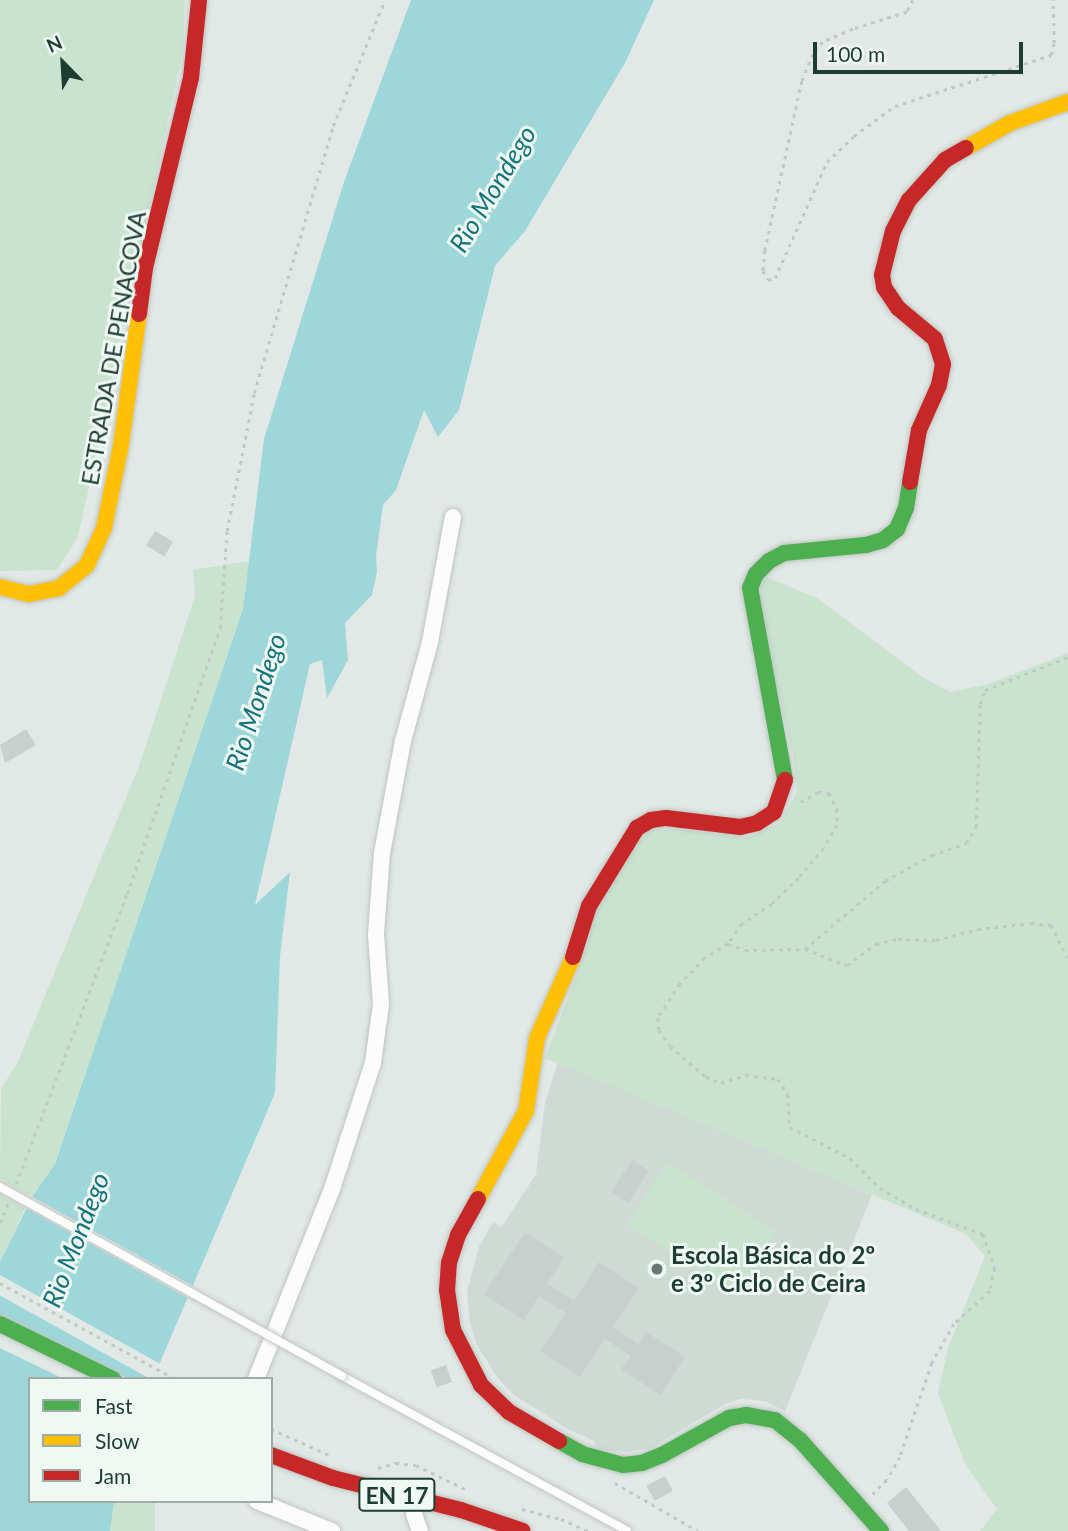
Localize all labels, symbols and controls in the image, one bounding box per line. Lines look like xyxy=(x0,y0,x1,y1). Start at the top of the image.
north arrow xyxy=(28,28,98,98)
scale bar xyxy=(816,28,1026,72)
text: N xyxy=(43,30,66,57)
text: 100 m xyxy=(826,41,885,66)
water label: Rio Mondego xyxy=(443,120,543,258)
street label: ESTRADA DE PENACOVA xyxy=(75,208,151,488)
water label: Rio Mondego xyxy=(219,630,293,774)
water label: Rio Mondego xyxy=(36,1168,116,1312)
place label: Escola Básica do 2º e 3º Ciclo de Ceira xyxy=(671,1241,875,1297)
marker: Escola Básica do 2º e 3º Ciclo de Ceira xyxy=(649,1261,665,1277)
legend xyxy=(28,1377,273,1503)
text: Fast xyxy=(95,1393,132,1418)
text: Slow xyxy=(95,1428,139,1453)
text: Jam xyxy=(95,1463,131,1488)
road number: EN 17 xyxy=(357,1476,437,1514)

